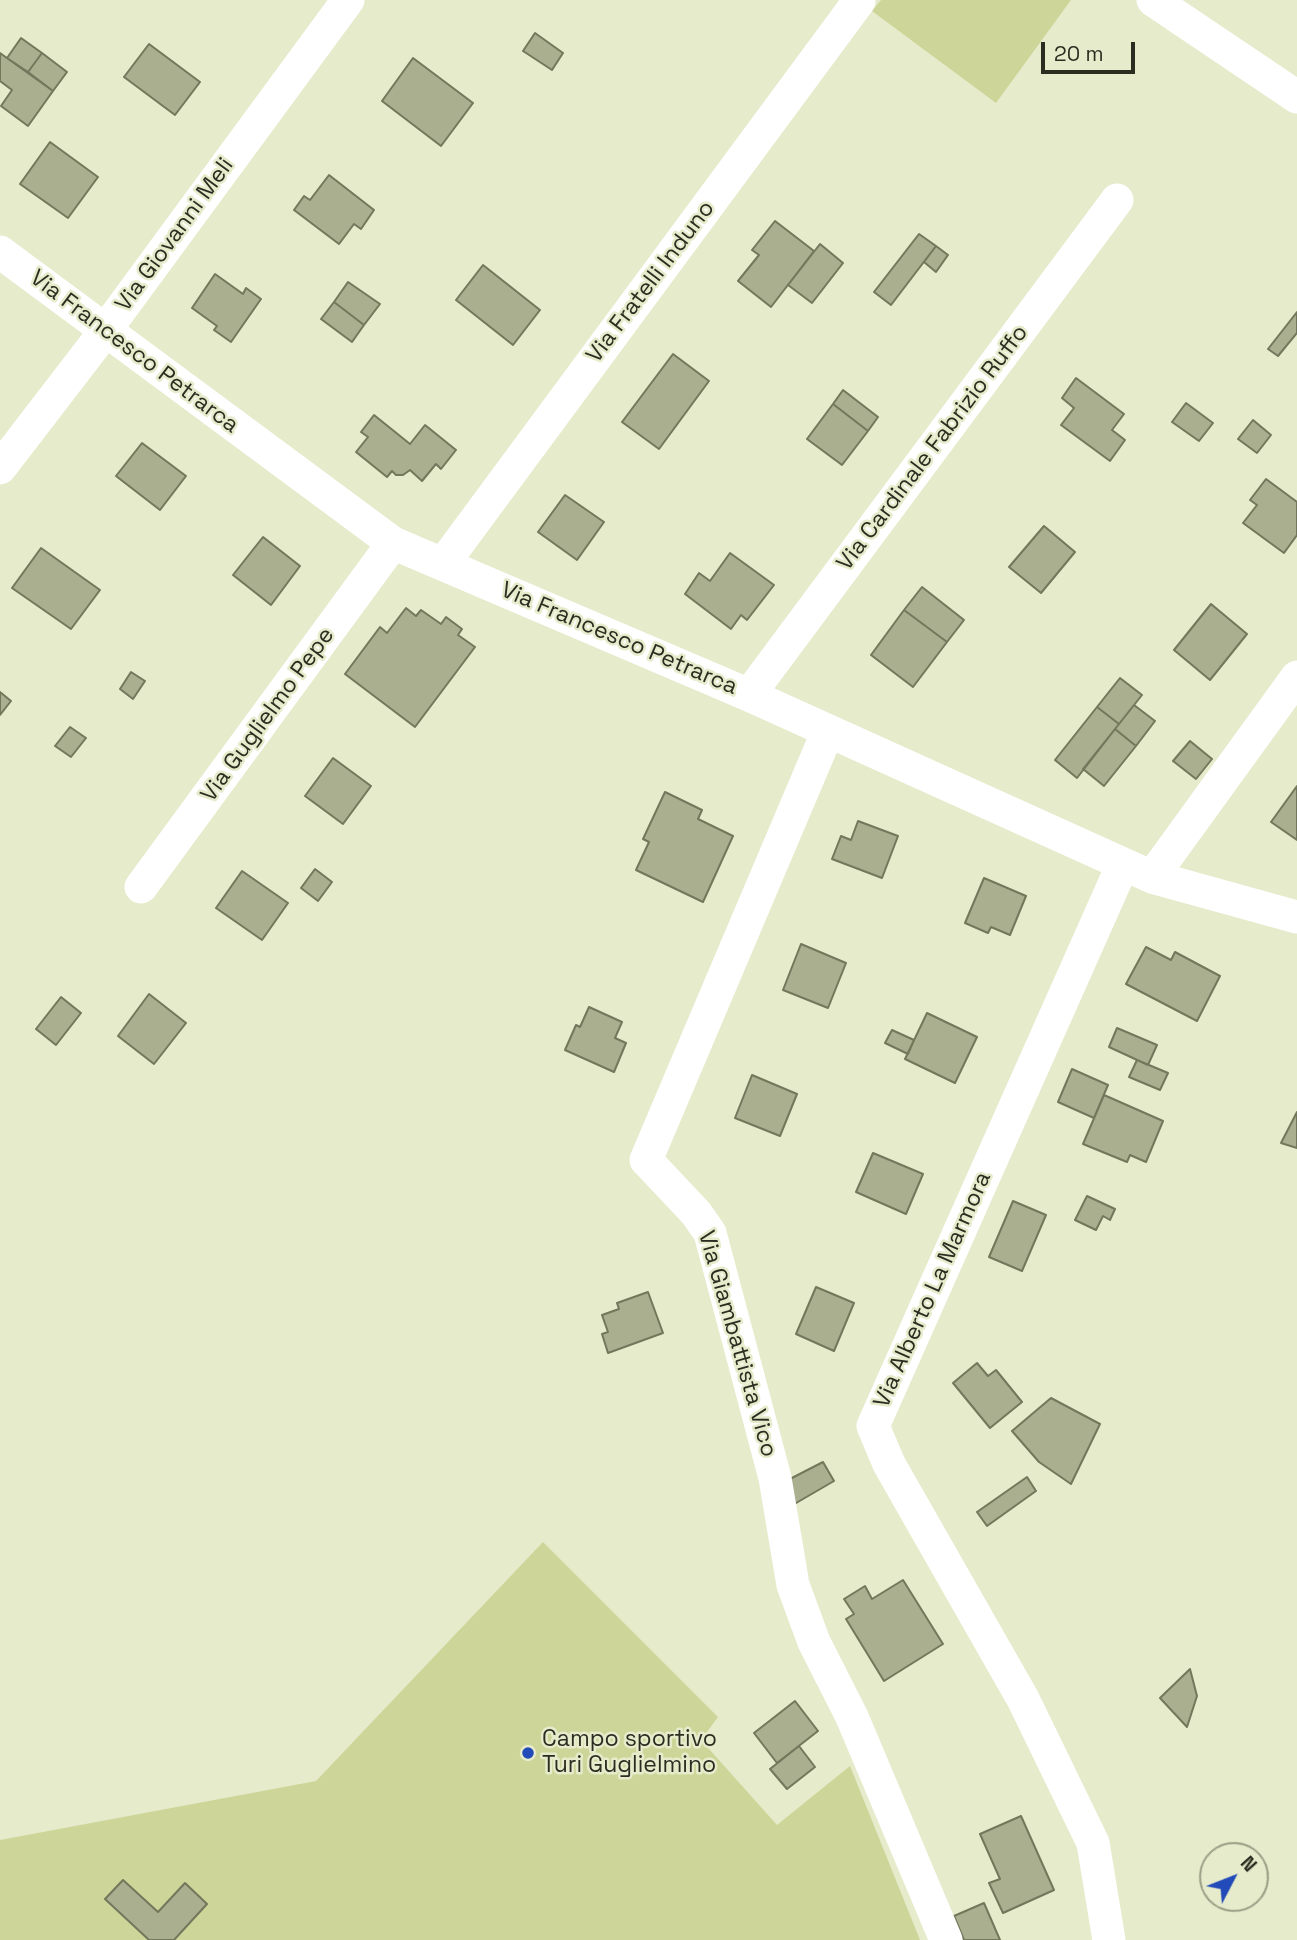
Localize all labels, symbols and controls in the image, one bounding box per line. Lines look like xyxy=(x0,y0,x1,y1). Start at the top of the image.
scale bar xyxy=(1045,28,1140,72)
text: 20 m xyxy=(1054,40,1104,67)
street label: Via Giovanni Meli xyxy=(110,153,240,317)
street label: Via Fratelli Induno xyxy=(581,196,721,368)
street label: Via Francesco Petrarca xyxy=(24,264,244,440)
street label: Via Cardinale Fabrizio Ruffo xyxy=(832,320,1034,576)
street label: Via Francesco Petrarca xyxy=(497,577,741,701)
street label: Via Guglielmo Pepe xyxy=(195,622,341,808)
street label: Via Alberto La Marmora xyxy=(868,1168,998,1412)
street label: Via Giambattista Vico xyxy=(692,1228,782,1460)
place label: Campo sportivo Turi Guglielmino xyxy=(542,1726,717,1780)
marker: Campo sportivo Turi Guglielmino xyxy=(520,1745,536,1761)
north arrow xyxy=(1199,1842,1269,1912)
text: N xyxy=(1235,1851,1262,1877)

